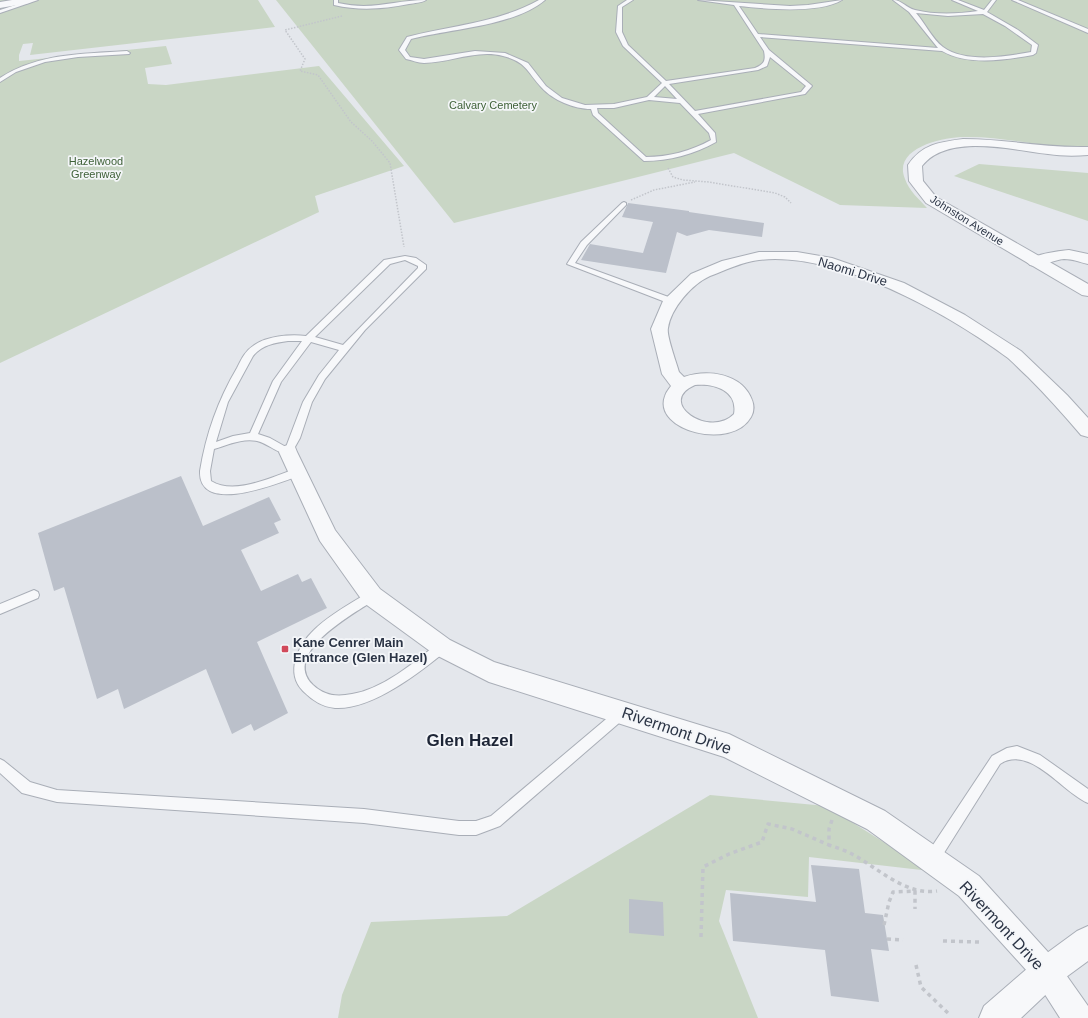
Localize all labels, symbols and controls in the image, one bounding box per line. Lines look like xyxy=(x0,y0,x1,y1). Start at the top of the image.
park label: Calvary Cemetery xyxy=(449,99,538,111)
park label: Hazelwood Greenway xyxy=(69,155,123,180)
street label: Johnston Avenue xyxy=(928,193,1006,247)
street label: Naomi Drive xyxy=(816,254,889,289)
place label: Kane Cenrer Main Entrance (Glen Hazel) xyxy=(293,635,427,665)
marker: Kane Cenrer Main Entrance (Glen Hazel) xyxy=(280,644,290,654)
street label: Rivermont Drive xyxy=(620,704,734,757)
district label: Glen Hazel xyxy=(427,731,513,750)
street label: Rivermont Drive xyxy=(956,878,1047,973)

